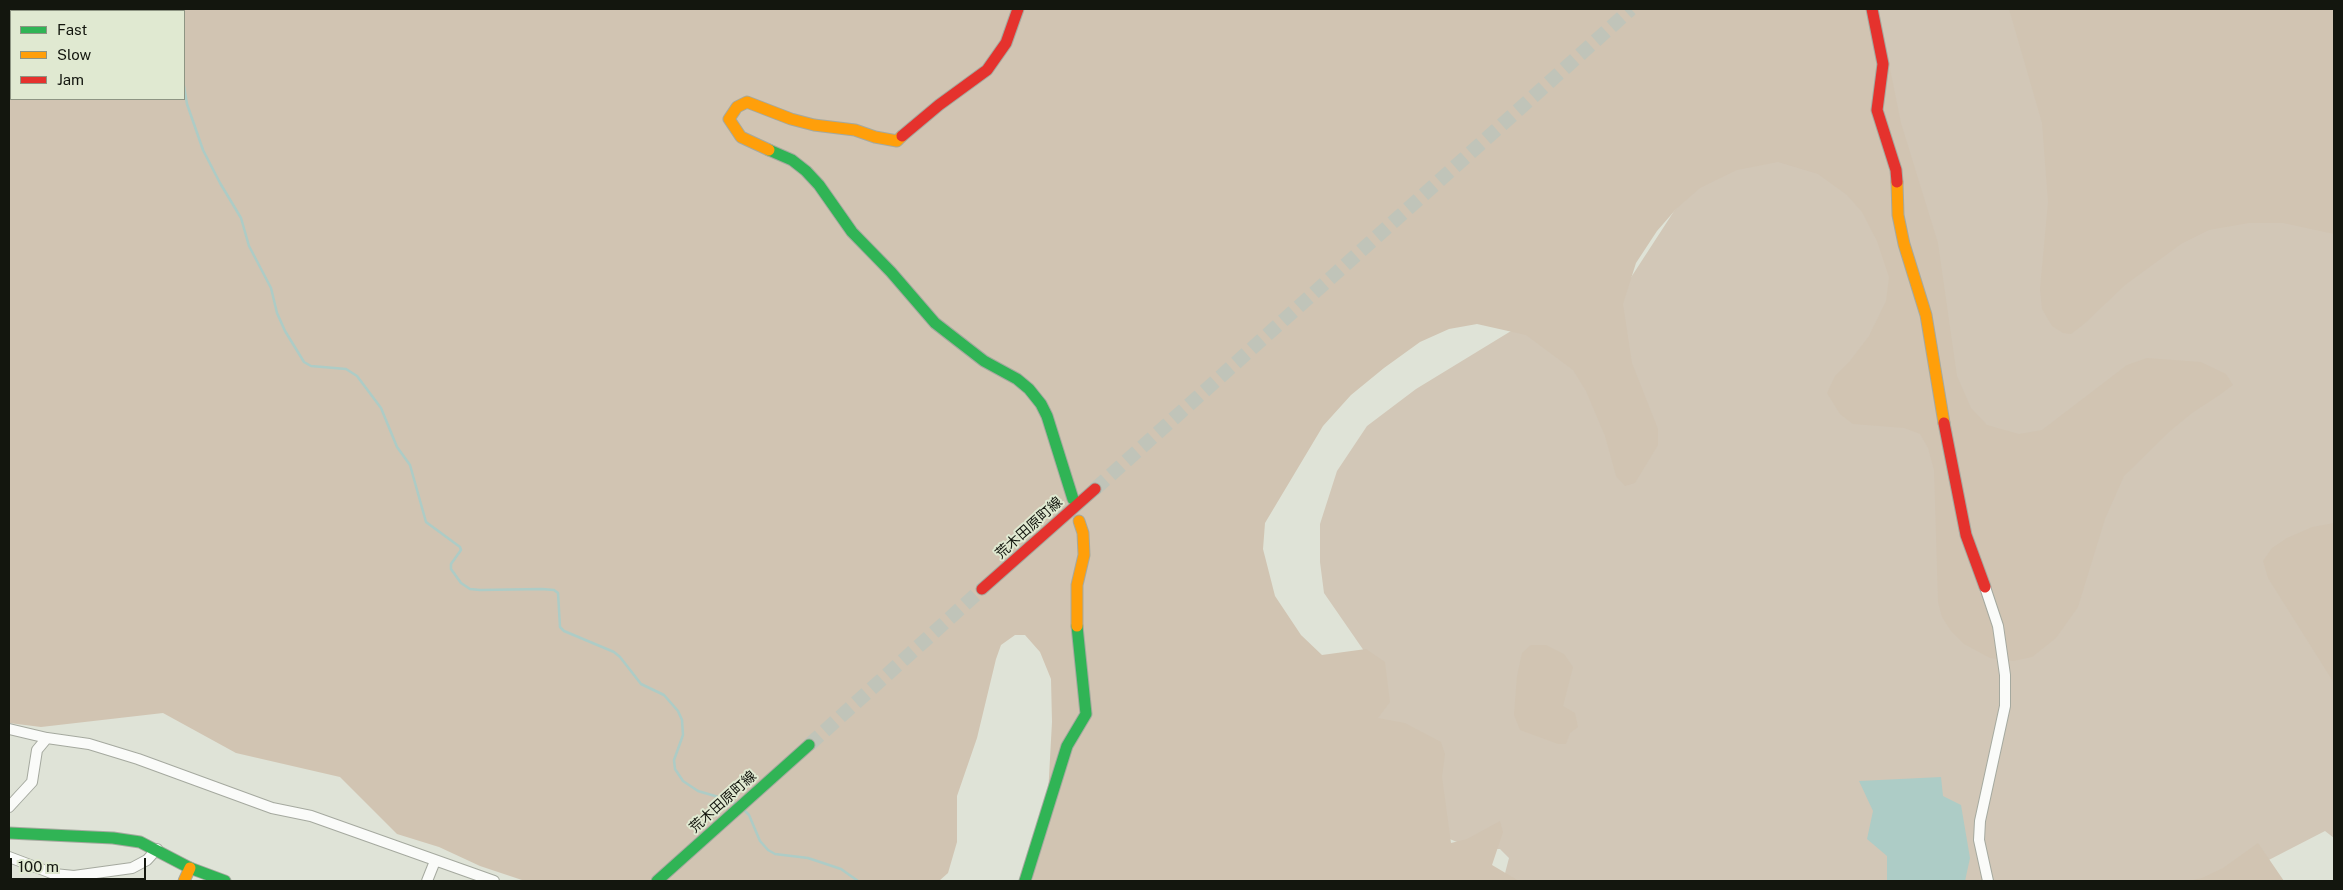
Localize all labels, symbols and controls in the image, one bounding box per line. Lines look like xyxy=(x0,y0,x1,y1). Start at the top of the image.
legend xyxy=(10,10,185,100)
text: Fast xyxy=(57,21,87,38)
text: Slow xyxy=(57,46,91,63)
text: Jam xyxy=(57,71,84,88)
street label: 荒木田原町線 xyxy=(992,494,1066,562)
street label: 荒木田原町線 xyxy=(686,768,760,836)
scale bar xyxy=(12,848,149,880)
text: 100 m xyxy=(18,858,59,875)

